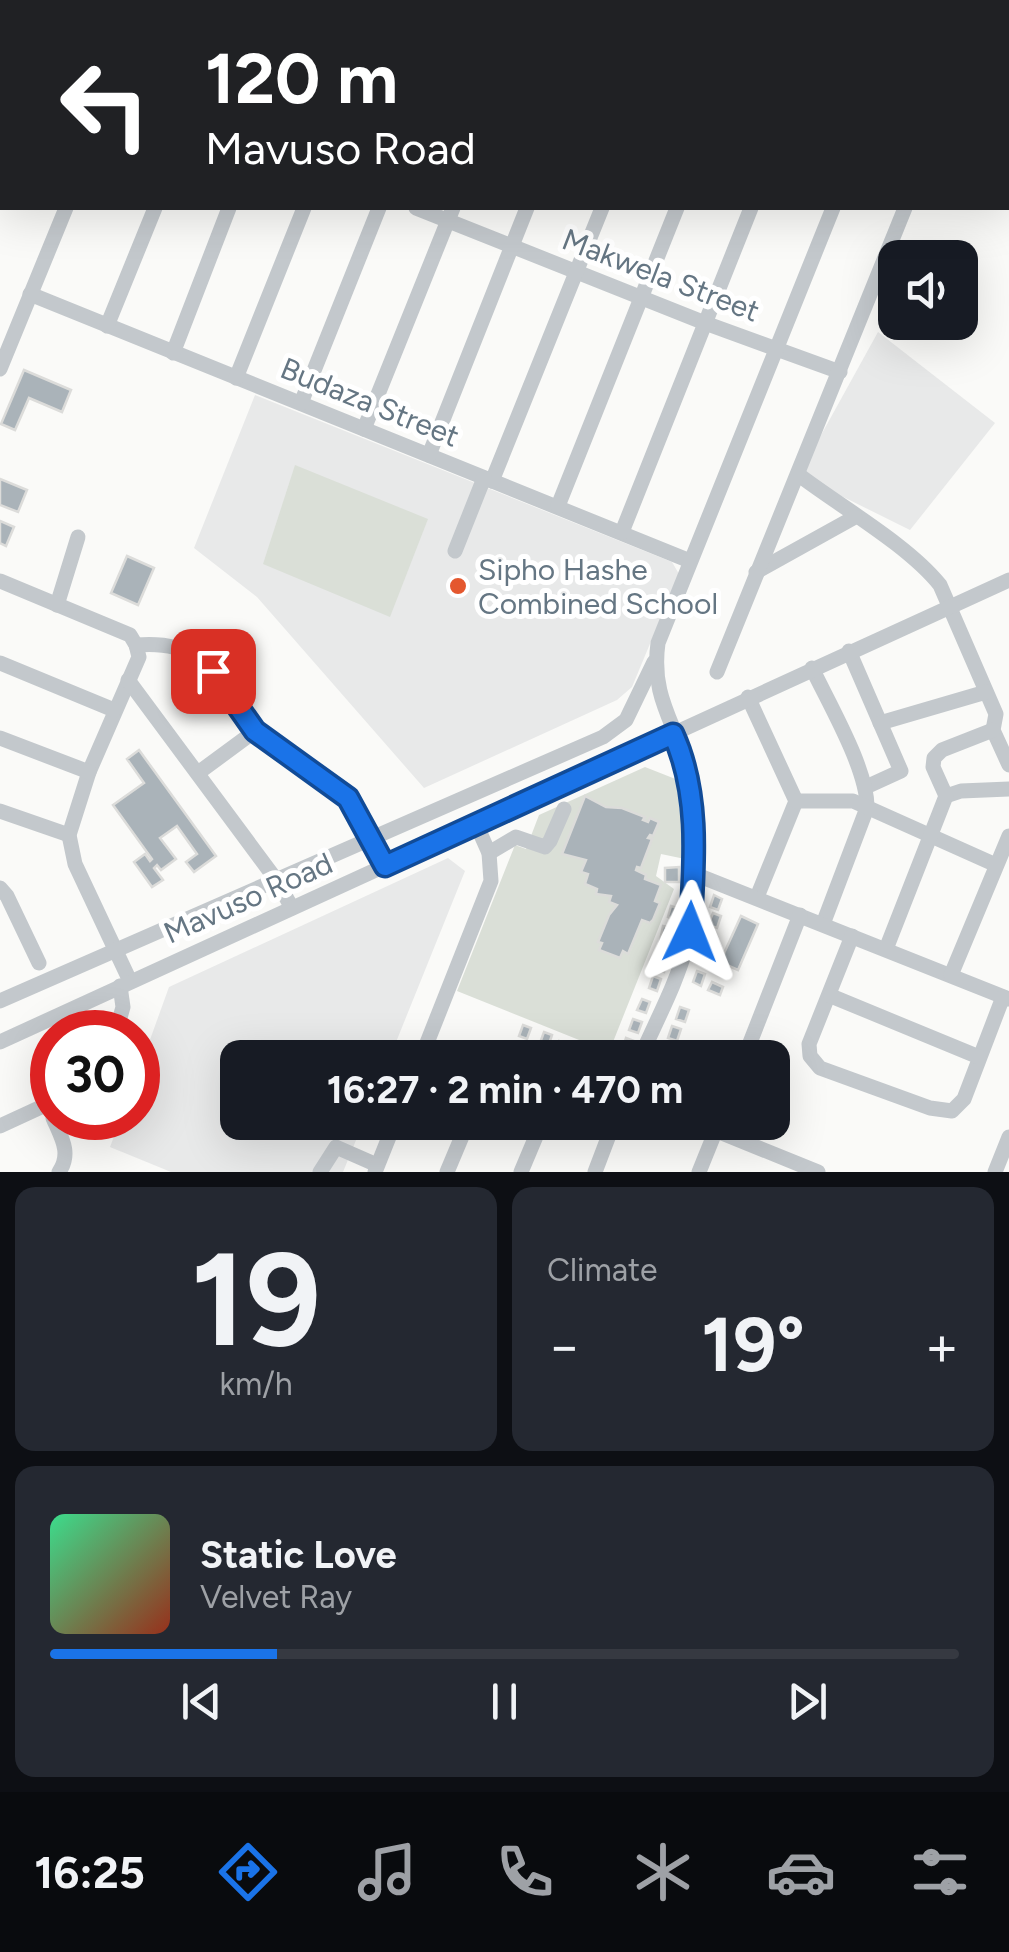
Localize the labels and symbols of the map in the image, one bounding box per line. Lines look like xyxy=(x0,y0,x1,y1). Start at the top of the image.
street label: Makwela Street xyxy=(557,220,765,330)
street label: Budaza Street xyxy=(275,349,465,455)
place label: Sipho Hashe Combined School xyxy=(478,551,718,622)
marker: Sipho Hashe Combined School xyxy=(447,575,469,597)
pin xyxy=(171,629,256,714)
street label: Mavuso Road xyxy=(158,844,338,952)
position arrow xyxy=(638,880,742,984)
speed limit sign: 30 xyxy=(30,1010,160,1140)

